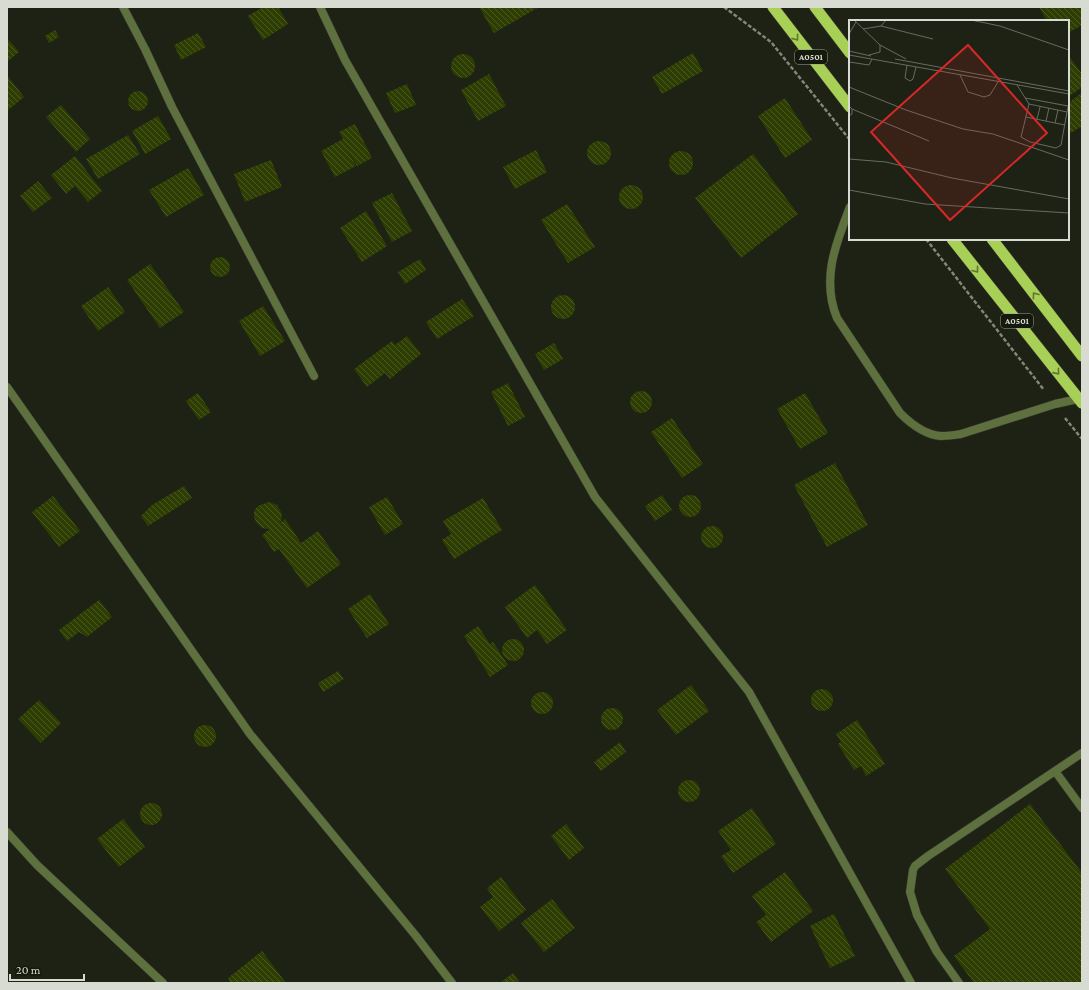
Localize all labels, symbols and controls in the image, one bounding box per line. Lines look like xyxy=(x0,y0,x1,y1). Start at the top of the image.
inset map xyxy=(849,20,1069,240)
one-way arrow xyxy=(792,33,799,40)
road number: A0501 xyxy=(795,50,827,64)
one-way arrow xyxy=(971,265,978,272)
one-way arrow xyxy=(1033,293,1040,300)
road number: A0501 xyxy=(1001,314,1033,328)
one-way arrow xyxy=(1052,367,1059,374)
scale bar xyxy=(10,956,84,982)
text: 20 m xyxy=(16,963,41,977)

